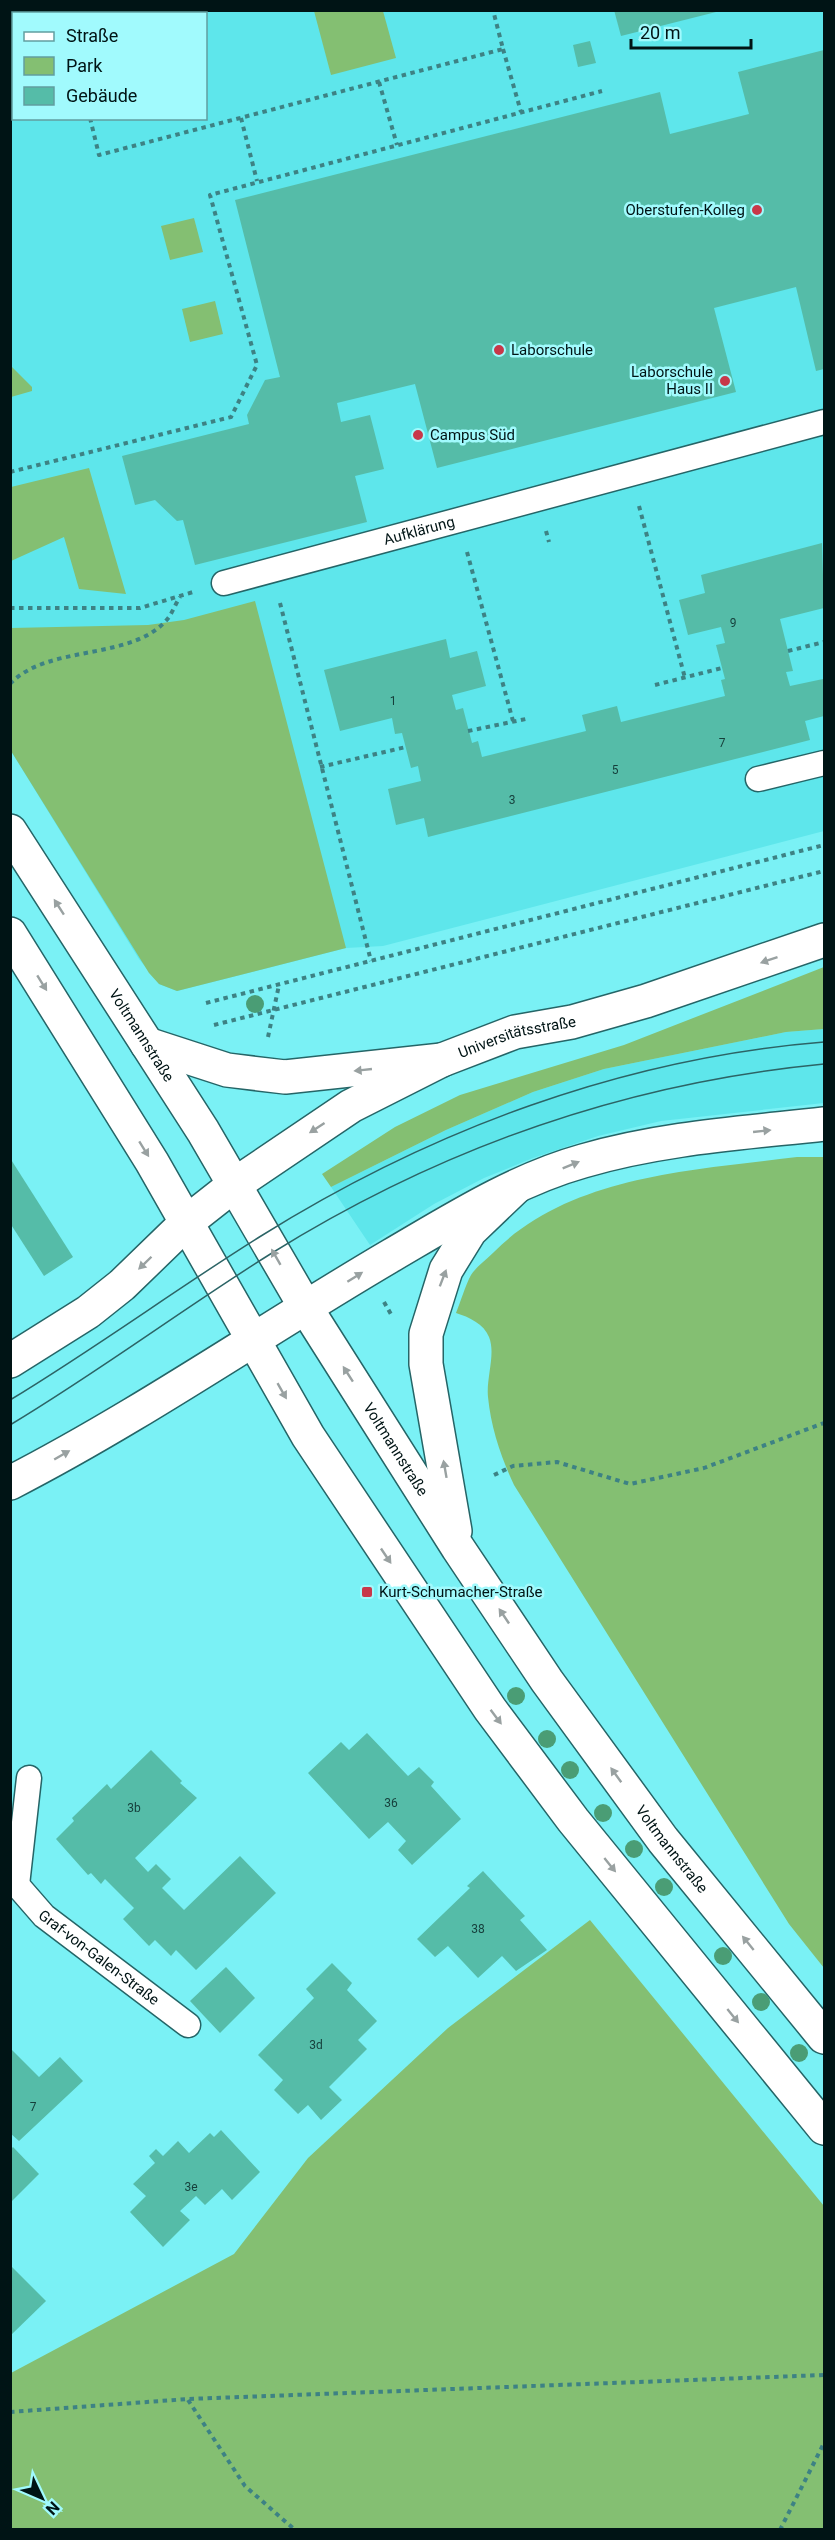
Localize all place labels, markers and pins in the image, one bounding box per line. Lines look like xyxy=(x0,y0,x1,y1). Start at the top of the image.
place label: Oberstufen-Kolleg xyxy=(625,201,745,219)
marker: Oberstufen-Kolleg xyxy=(750,203,764,217)
place label: Laborschule xyxy=(511,341,593,359)
marker: Laborschule xyxy=(492,343,506,357)
place label: Laborschule Haus II xyxy=(631,363,713,398)
marker: Laborschule Haus II xyxy=(718,374,732,388)
place label: Campus Süd xyxy=(430,426,515,444)
marker: Campus Süd xyxy=(411,428,425,442)
place label: Kurt-Schumacher-Straße xyxy=(379,1583,543,1601)
marker: Kurt-Schumacher-Straße xyxy=(360,1585,374,1599)

